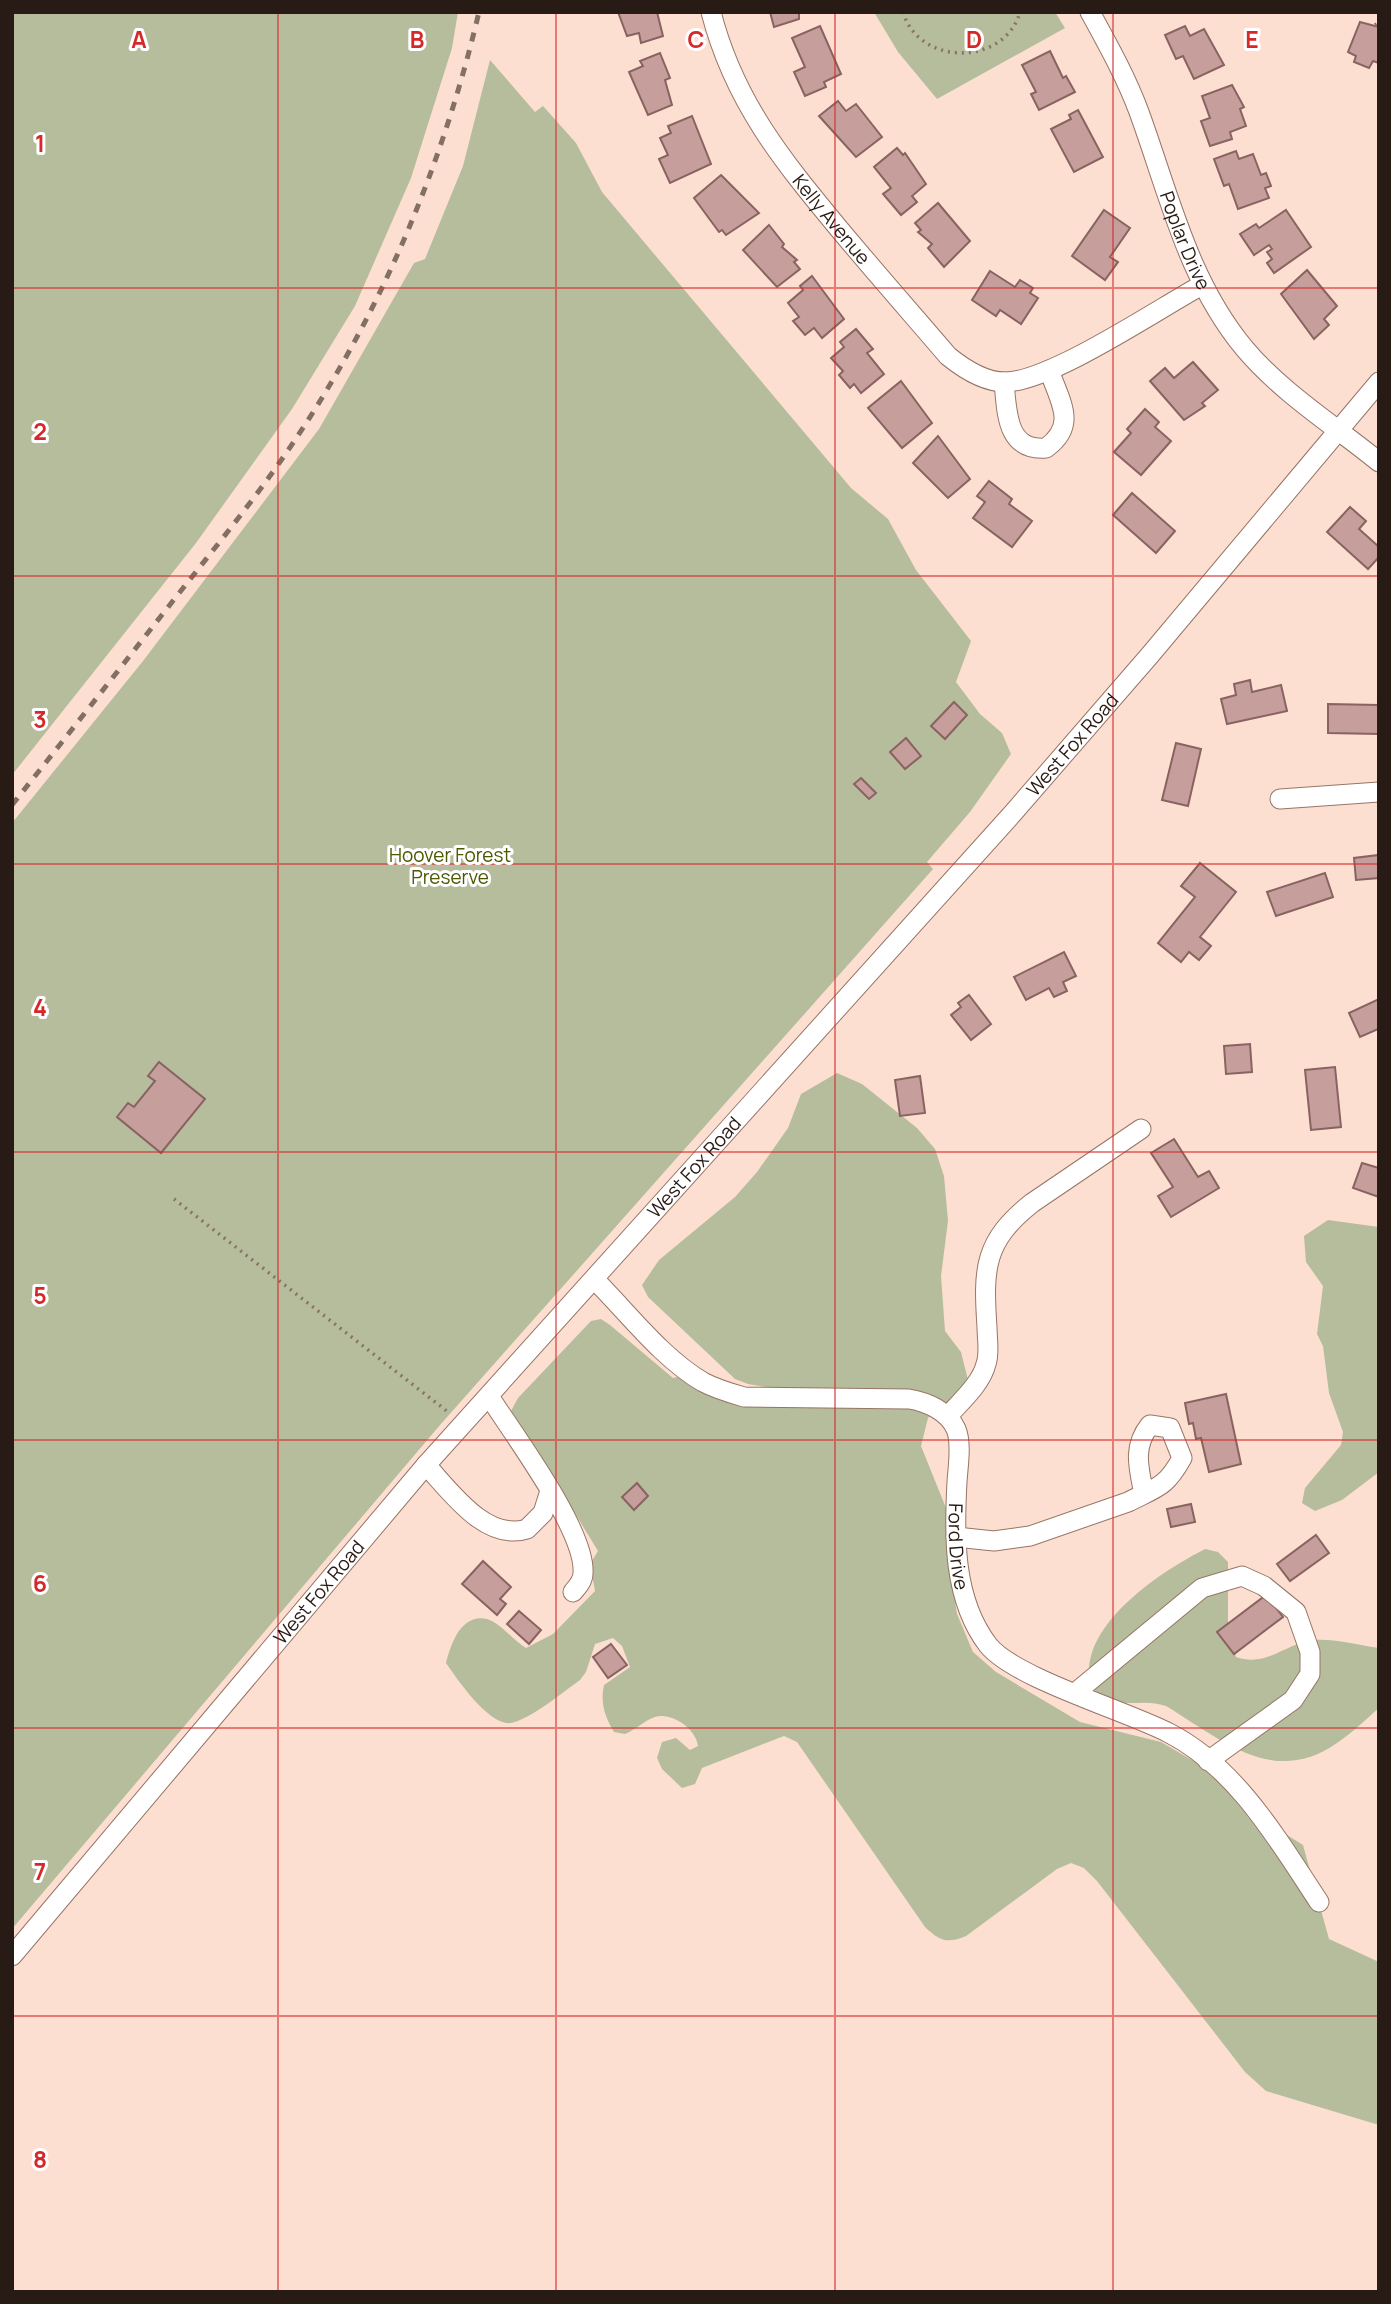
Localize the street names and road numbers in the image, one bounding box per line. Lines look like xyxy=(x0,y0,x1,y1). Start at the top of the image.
street label: Kelly Avenue xyxy=(787,169,877,270)
street label: Poplar Drive xyxy=(1154,188,1217,294)
street label: West Fox Road xyxy=(1020,688,1124,802)
street label: West Fox Road xyxy=(642,1111,747,1224)
street label: Ford Drive xyxy=(943,1503,975,1592)
street label: West Fox Road xyxy=(268,1535,370,1650)

